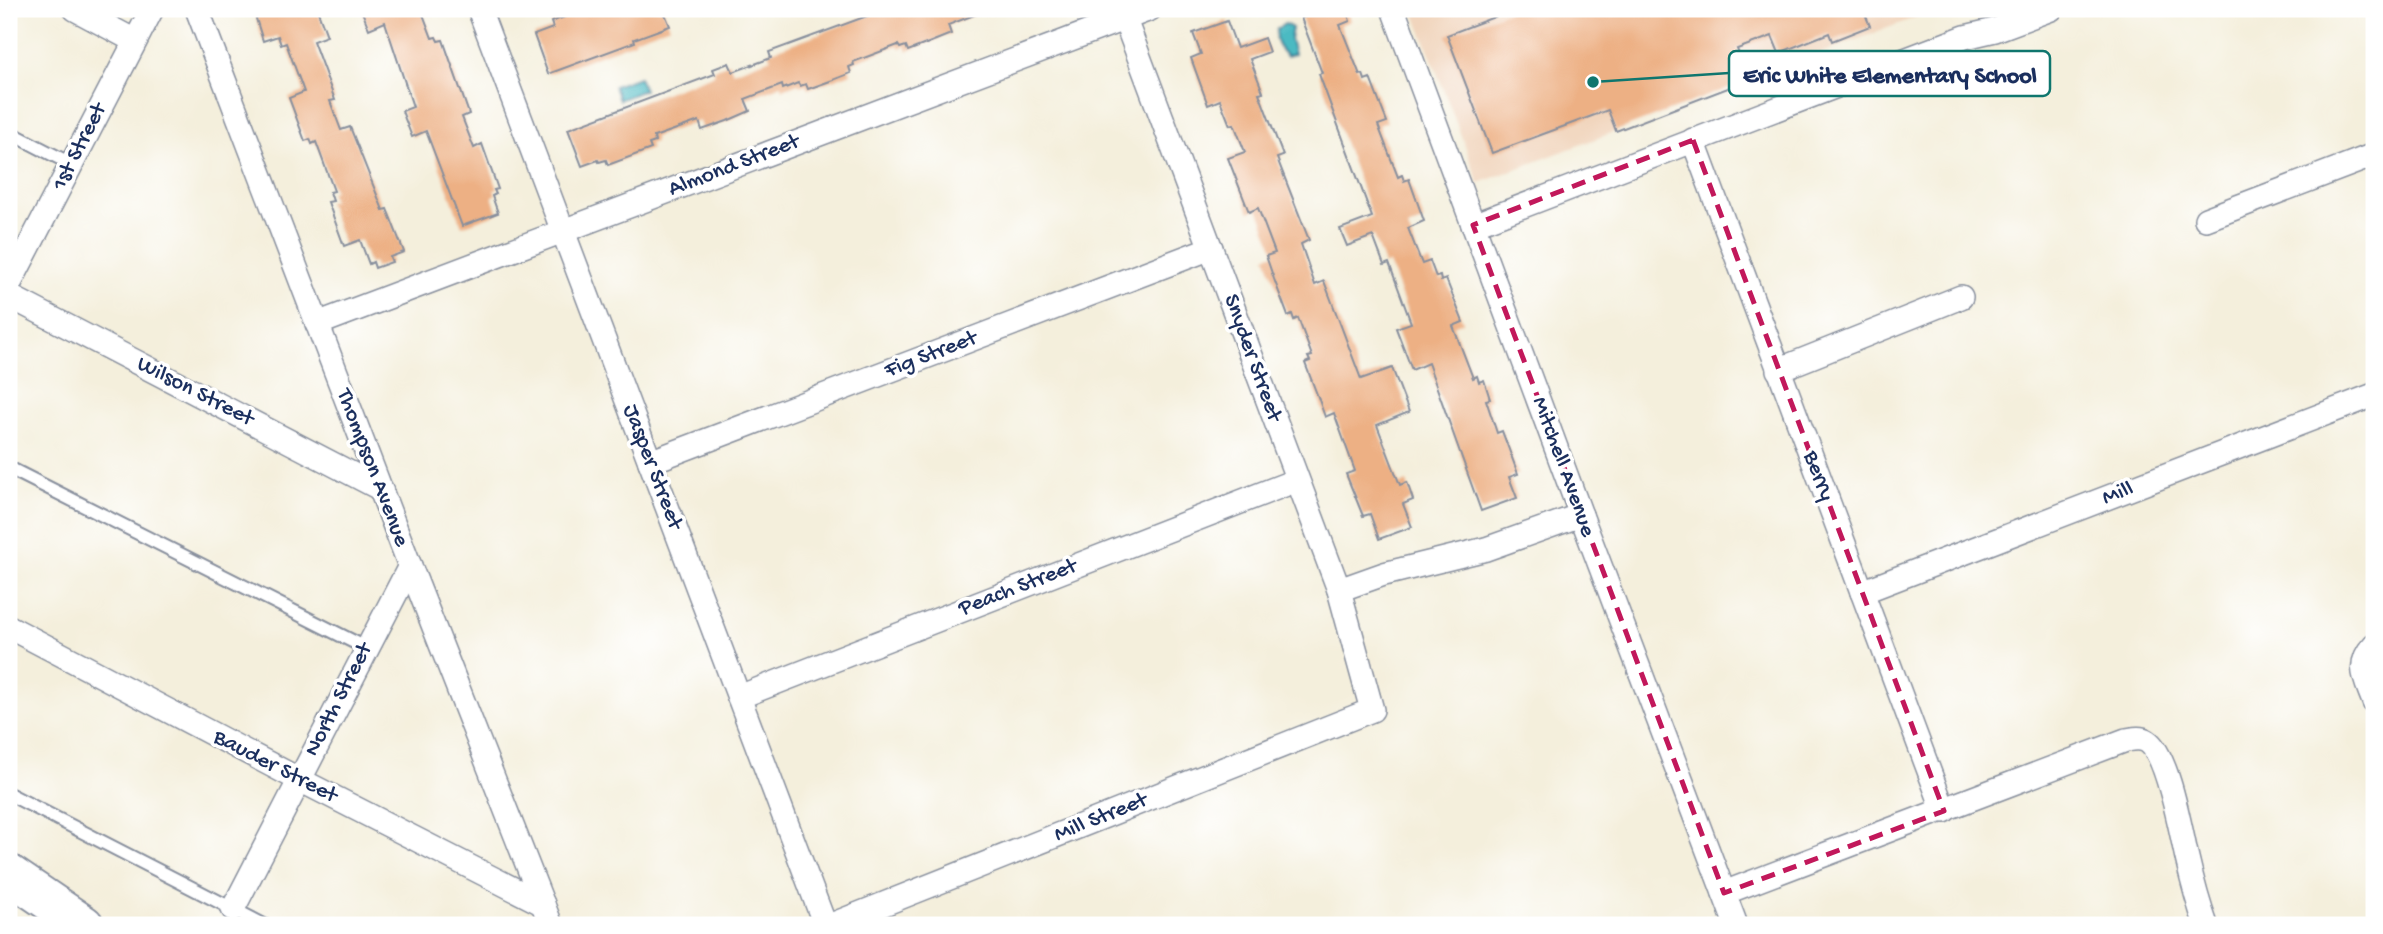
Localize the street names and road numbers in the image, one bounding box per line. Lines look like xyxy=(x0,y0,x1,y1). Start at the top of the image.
street label: 1st Street xyxy=(46,98,114,196)
street label: Almond Street xyxy=(665,128,805,203)
street label: Snyder Street xyxy=(1217,291,1288,427)
street label: Fig Street xyxy=(880,325,982,385)
street label: Wilson Street xyxy=(132,351,259,434)
street label: Thompson Avenue xyxy=(329,383,415,552)
street label: Mitchell Avenue xyxy=(1525,393,1601,542)
street label: Jasper Street xyxy=(616,401,689,535)
street label: Berry xyxy=(1796,446,1840,505)
street label: Mill xyxy=(2099,476,2137,512)
street label: Peach Street xyxy=(954,553,1082,623)
street label: North Street xyxy=(299,637,380,761)
street label: Bauder Street xyxy=(208,724,343,811)
street label: Mill Street xyxy=(1051,787,1153,849)

